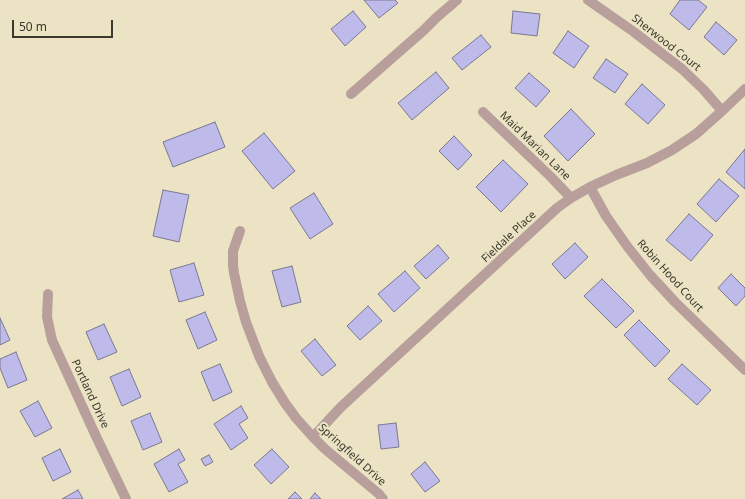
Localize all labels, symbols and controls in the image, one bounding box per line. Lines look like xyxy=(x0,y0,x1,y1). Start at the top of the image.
scale bar xyxy=(14,12,115,38)
street label: Sherwood Court xyxy=(629,12,703,74)
text: 50 m xyxy=(19,18,47,35)
street label: Maid Marian Lane xyxy=(497,109,573,183)
street label: Fieldale Place xyxy=(479,208,539,266)
street label: Robin Hood Court xyxy=(634,237,706,315)
street label: Portland Drive xyxy=(68,357,112,431)
street label: Springfield Drive xyxy=(316,421,388,489)

